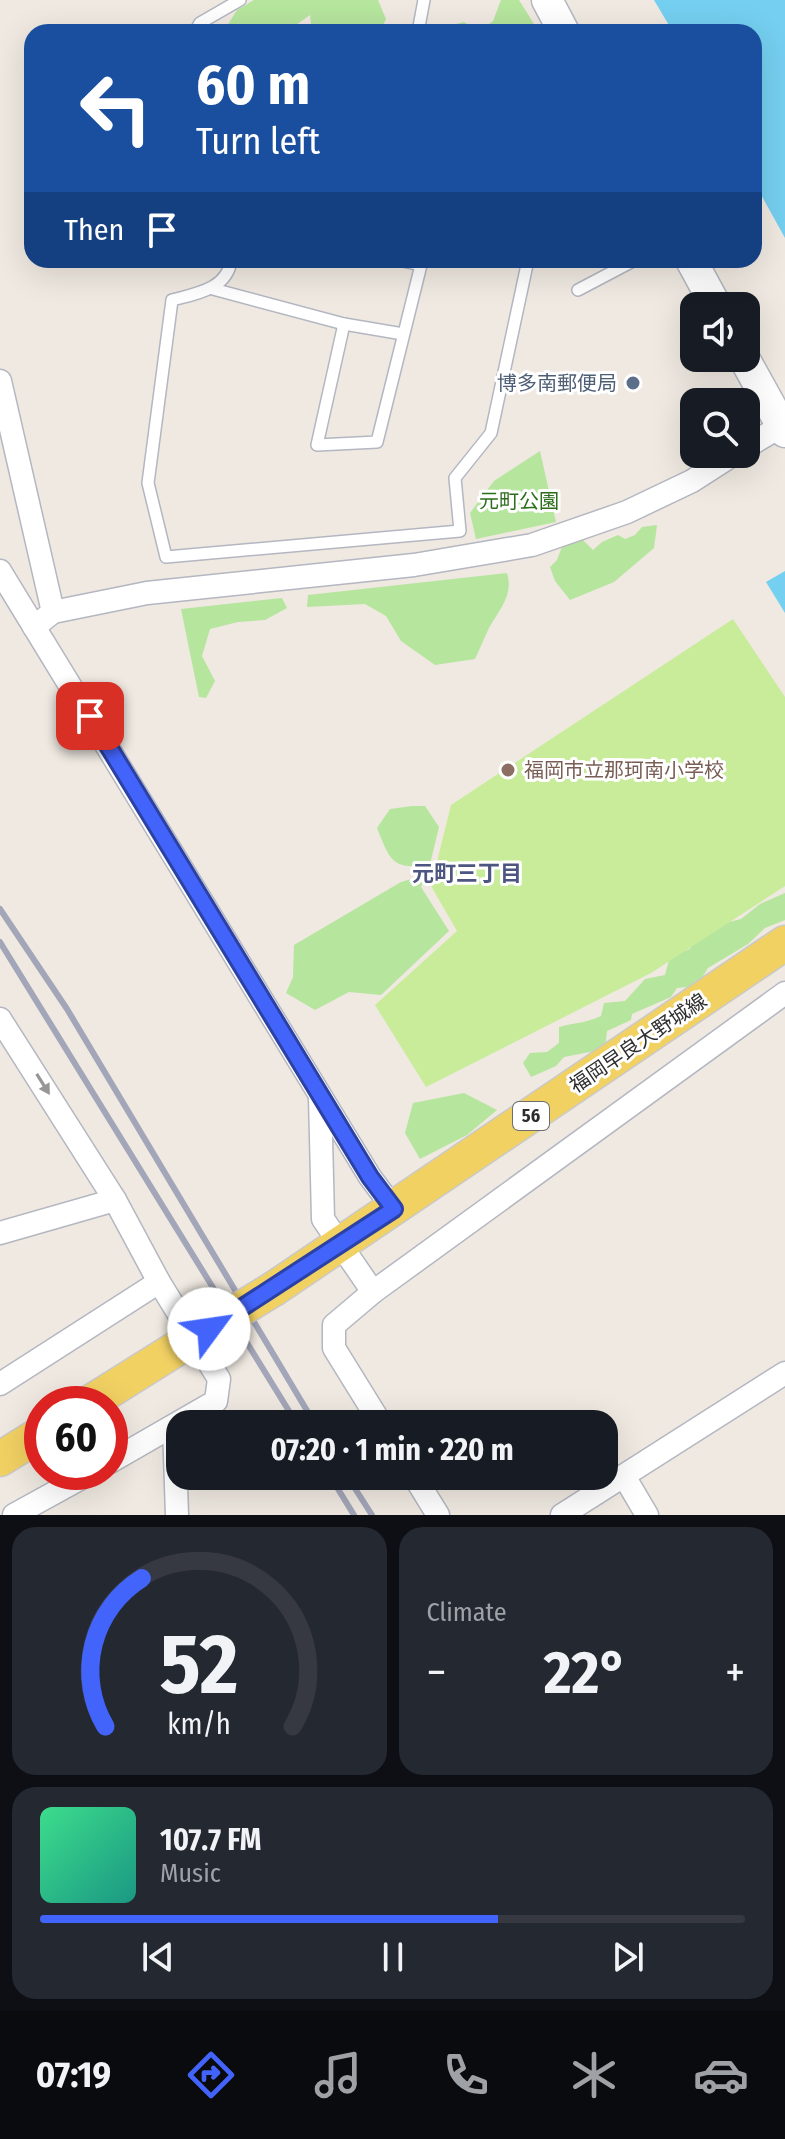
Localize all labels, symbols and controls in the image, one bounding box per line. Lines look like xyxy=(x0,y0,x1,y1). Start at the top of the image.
text: 60 m xyxy=(196,52,310,119)
icon: left xyxy=(64,56,168,160)
text: Turn left xyxy=(196,120,320,164)
icon: arrive xyxy=(140,208,184,252)
text: Then xyxy=(64,212,124,248)
map controls xyxy=(680,292,760,468)
button: sound xyxy=(680,292,760,372)
place label: 博多南郵便局 xyxy=(497,371,617,395)
marker: 博多南郵便局 xyxy=(624,374,642,392)
button: search xyxy=(680,388,760,468)
park label: 元町公園 xyxy=(479,489,559,513)
pin xyxy=(56,682,124,750)
icon: arrive xyxy=(68,694,112,738)
place label: 福岡市立那珂南小学校 xyxy=(524,758,724,782)
marker: 福岡市立那珂南小学校 xyxy=(499,761,517,779)
district label: 元町三丁目 xyxy=(412,860,522,887)
street label: 福岡早良大野城線 xyxy=(565,988,711,1098)
one-way arrow xyxy=(35,1073,49,1095)
road number: 56 xyxy=(513,1102,549,1130)
position arrow xyxy=(167,1287,251,1371)
speed limit sign: 60 xyxy=(24,1386,128,1490)
text: 07:20 · 1 min · 220 m xyxy=(270,1432,514,1468)
text: Climate xyxy=(427,1597,507,1628)
text: 52 xyxy=(160,1615,238,1715)
text: 22° xyxy=(544,1637,627,1709)
text: − xyxy=(427,1646,446,1699)
text: + xyxy=(725,1646,745,1699)
text: km/h xyxy=(167,1707,231,1742)
text: 107.7 FM xyxy=(160,1822,261,1858)
text: Music xyxy=(160,1858,221,1889)
icon: previous xyxy=(136,1935,180,1979)
icon: pause xyxy=(371,1935,415,1979)
icon: next xyxy=(606,1935,650,1979)
icon: directions xyxy=(183,2047,239,2103)
icon: music xyxy=(310,2047,366,2103)
icon: phone xyxy=(438,2047,494,2103)
icon: climate xyxy=(566,2047,622,2103)
icon: car xyxy=(693,2047,749,2103)
text: 07:19 xyxy=(36,2053,111,2097)

